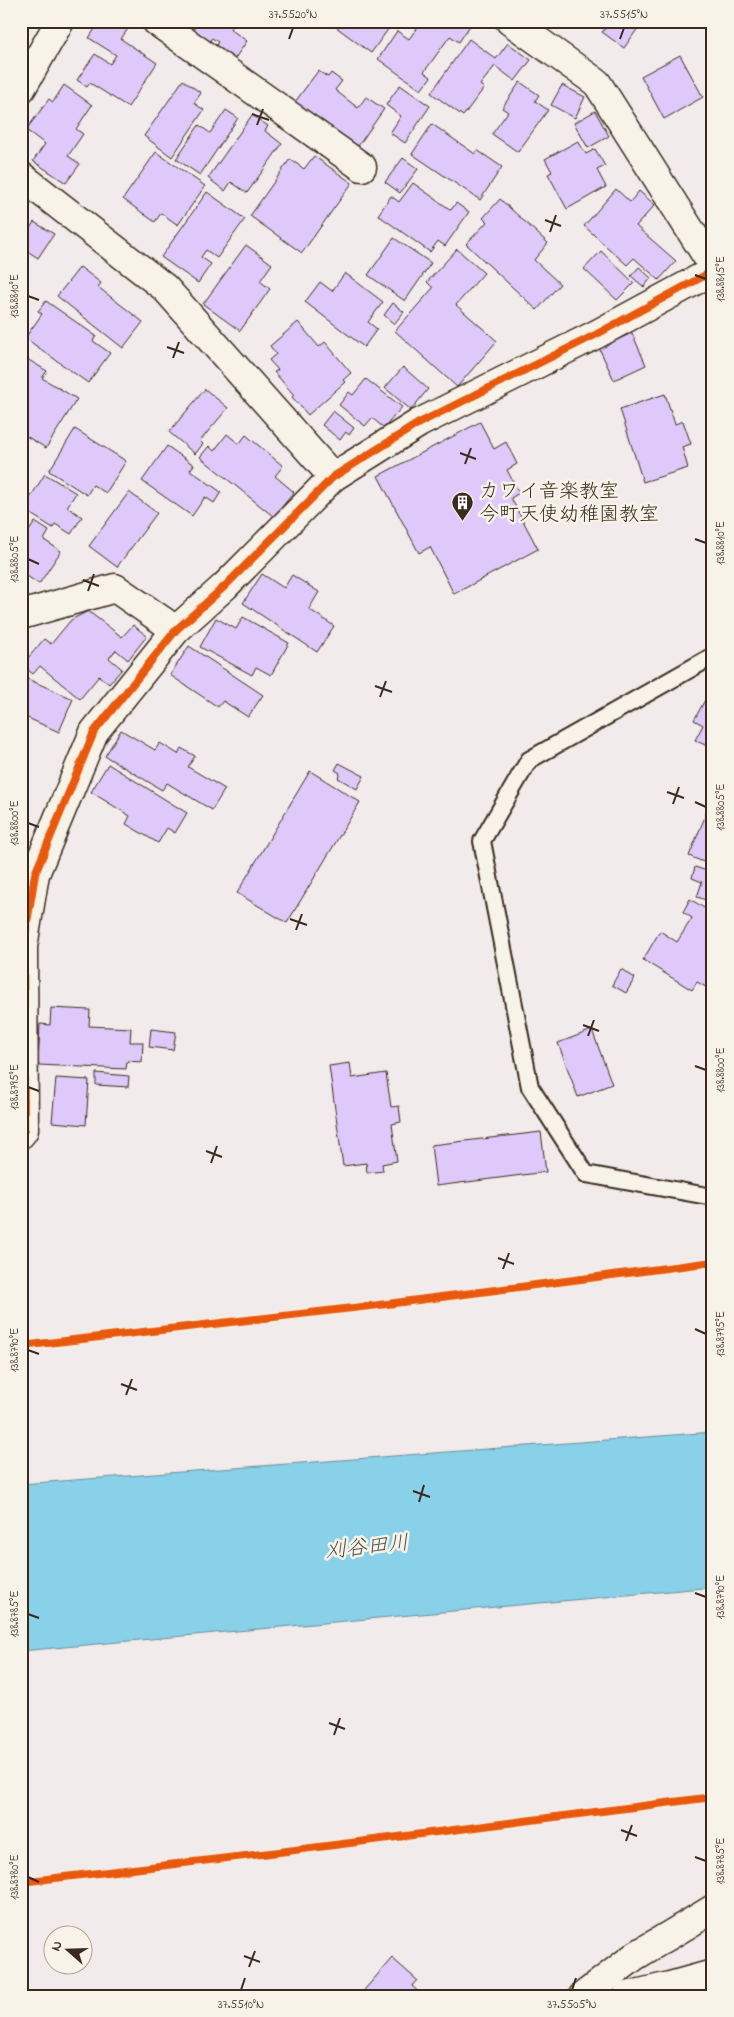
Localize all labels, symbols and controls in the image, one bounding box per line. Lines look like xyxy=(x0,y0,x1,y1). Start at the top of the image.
text: 37.5520°N xyxy=(269,6,317,24)
text: 37.5515°N xyxy=(600,6,648,24)
text: 138.8815°E xyxy=(712,256,730,302)
text: 138.8810°E xyxy=(6,274,24,318)
place label: カワイ音楽教室 今町天使幼稚園教室 xyxy=(479,478,659,530)
building icon: カワイ音楽教室 今町天使幼稚園教室 xyxy=(451,491,475,522)
text: 138.8810°E xyxy=(712,521,730,565)
text: 138.8805°E xyxy=(6,535,24,583)
text: 138.8805°E xyxy=(712,783,730,831)
text: 138.8800°E xyxy=(6,800,24,846)
text: 138.8800°E xyxy=(712,1047,730,1093)
text: 138.8795°E xyxy=(6,1064,24,1110)
text: 138.8795°E xyxy=(712,1311,730,1357)
text: 138.8790°E xyxy=(6,1328,24,1372)
water label: 刈谷田川 xyxy=(324,1529,410,1567)
text: 138.8790°E xyxy=(712,1575,730,1619)
text: 138.8785°E xyxy=(6,1590,24,1638)
text: 138.8785°E xyxy=(712,1837,730,1885)
text: 138.8780°E xyxy=(6,1854,24,1900)
north arrow xyxy=(42,1924,92,1974)
text: N xyxy=(46,1938,69,1954)
text: 37.5510°N xyxy=(218,1996,264,2014)
text: 37.5505°N xyxy=(547,1996,597,2014)

